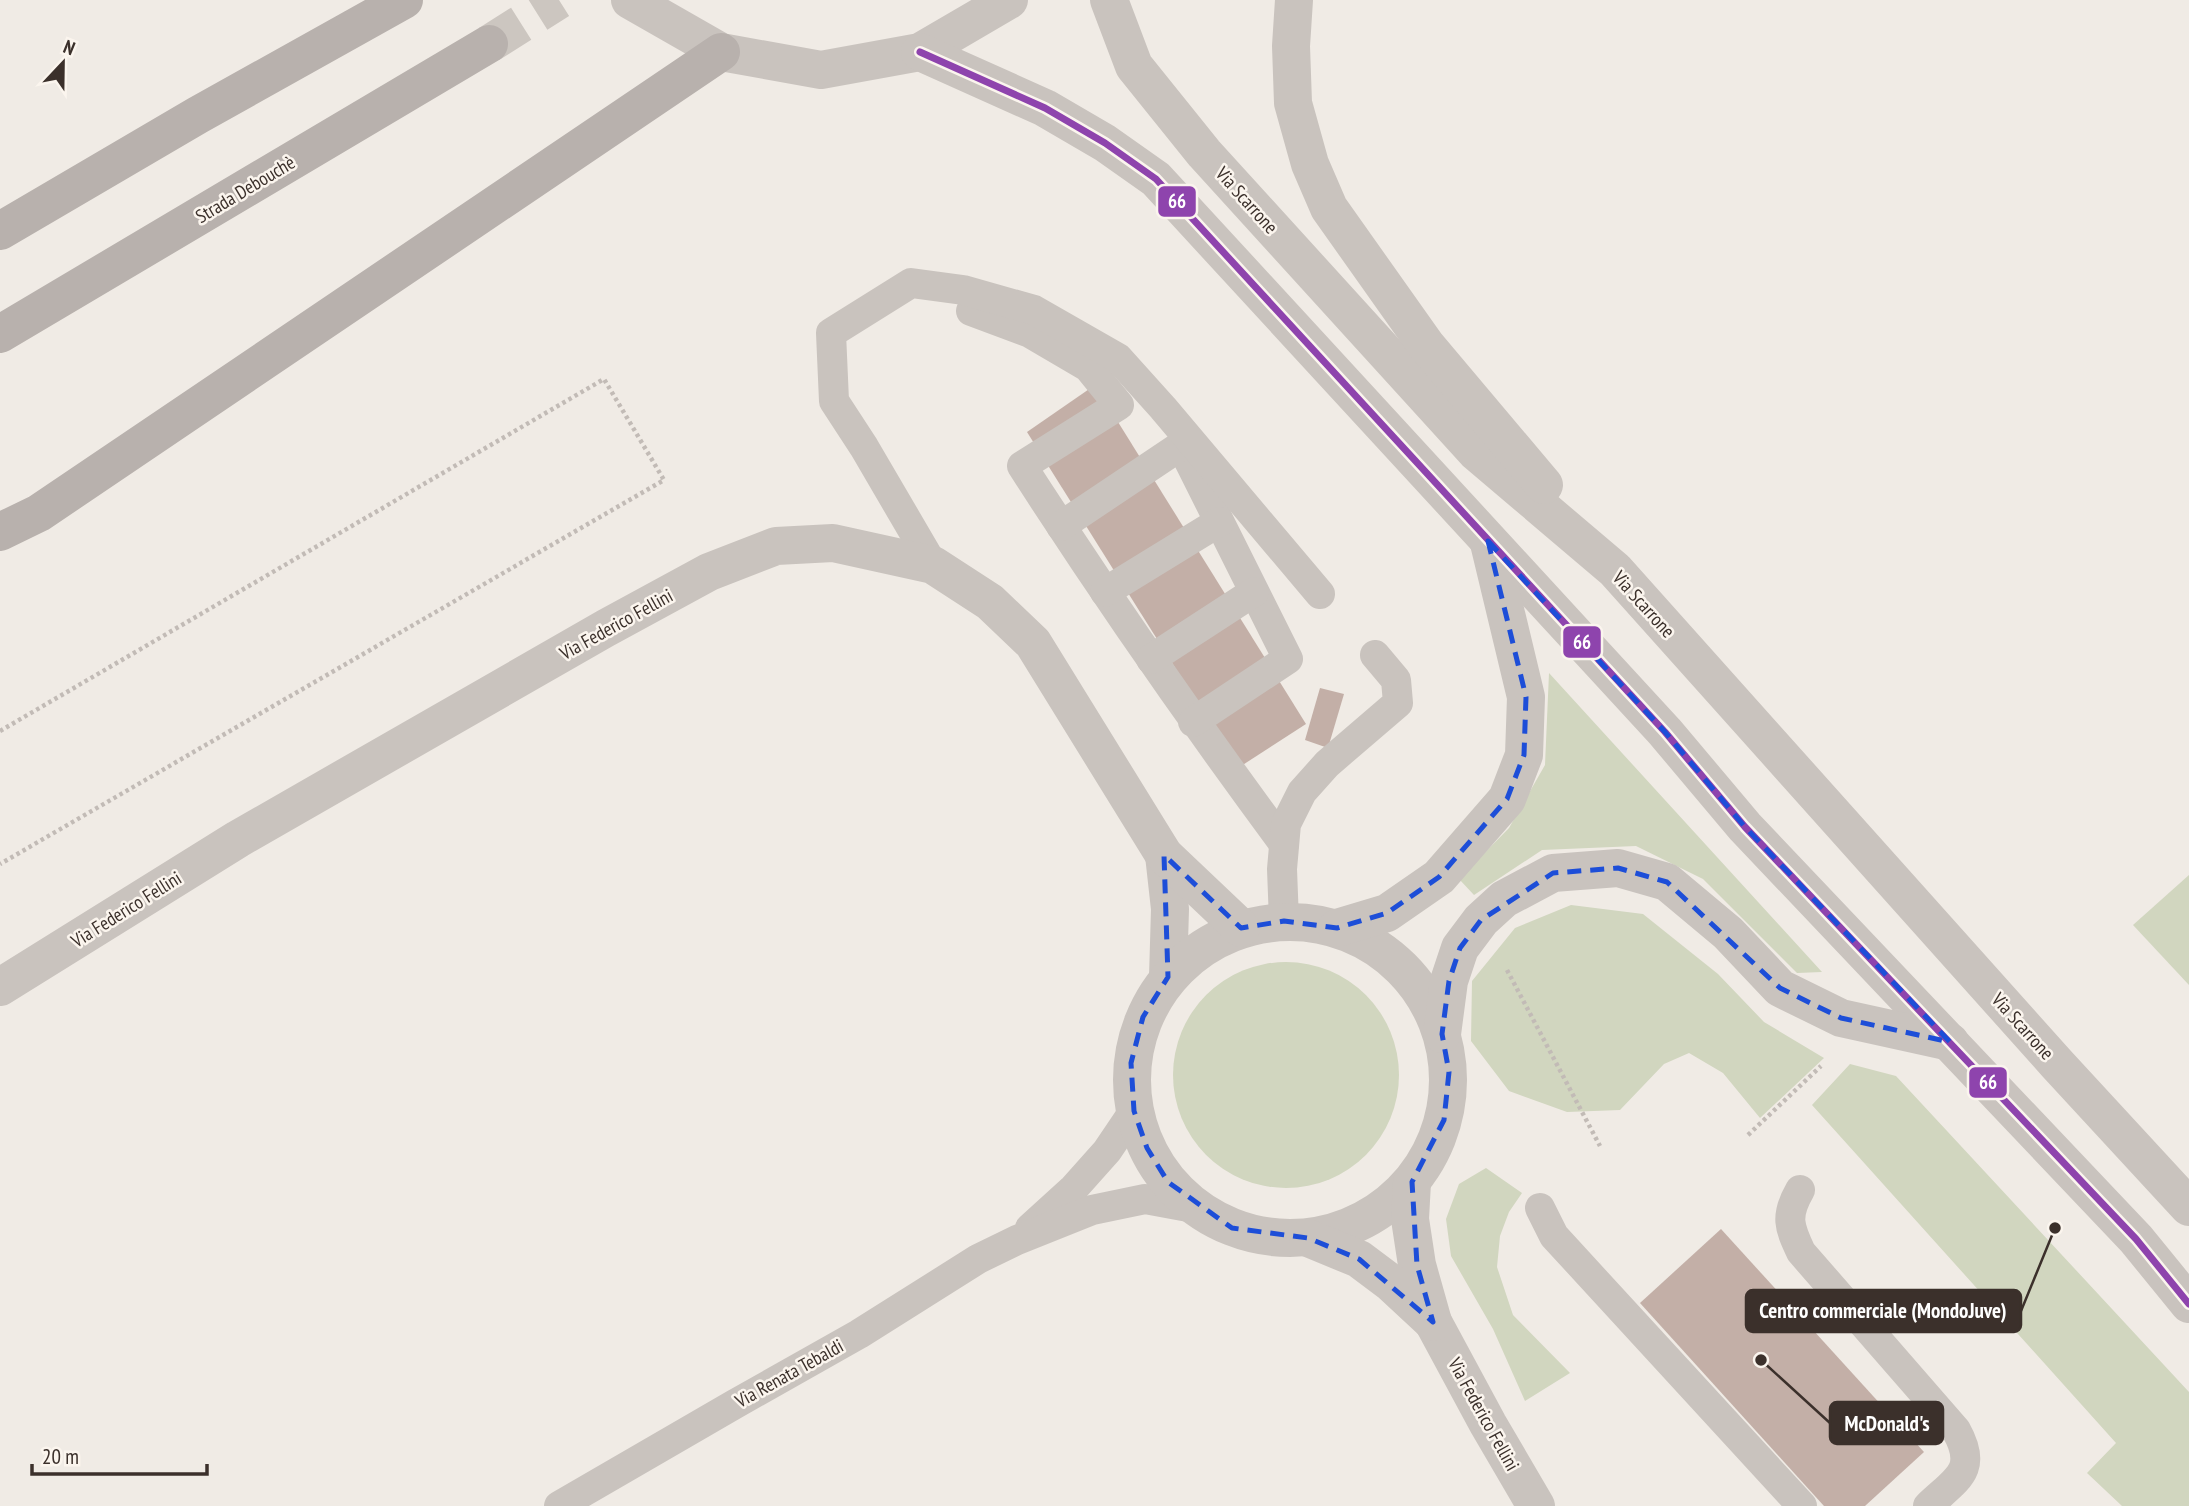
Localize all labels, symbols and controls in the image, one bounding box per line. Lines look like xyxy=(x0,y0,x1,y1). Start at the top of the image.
north arrow xyxy=(28,28,98,98)
text: N xyxy=(60,34,79,60)
street label: Strada Debouchè xyxy=(191,150,299,228)
street label: Via Scarrone xyxy=(1210,161,1283,239)
line badge: 66 xyxy=(1157,185,1197,218)
text: 66 xyxy=(1168,189,1186,213)
street label: Via Scarrone xyxy=(1607,565,1680,643)
street label: Via Federico Fellini xyxy=(554,583,677,665)
line badge: 66 xyxy=(1562,625,1602,659)
text: 66 xyxy=(1573,630,1591,654)
street label: Via Federico Fellini xyxy=(66,866,186,953)
street label: Via Scarrone xyxy=(1986,987,2059,1065)
line badge: 66 xyxy=(1968,1066,2008,1099)
text: 66 xyxy=(1979,1070,1997,1094)
callout: Centro commerciale (MondoJuve) xyxy=(1746,1290,2021,1332)
text: Centro commerciale (MondoJuve) xyxy=(1759,1297,2007,1324)
street label: Via Renata Tebaldi xyxy=(730,1333,847,1413)
street label: Via Federico Fellini xyxy=(1443,1352,1525,1475)
callout: McDonald's xyxy=(1830,1402,1943,1444)
text: McDonald's xyxy=(1844,1410,1930,1437)
scale bar xyxy=(32,1432,206,1476)
text: 20 m xyxy=(42,1443,79,1470)

